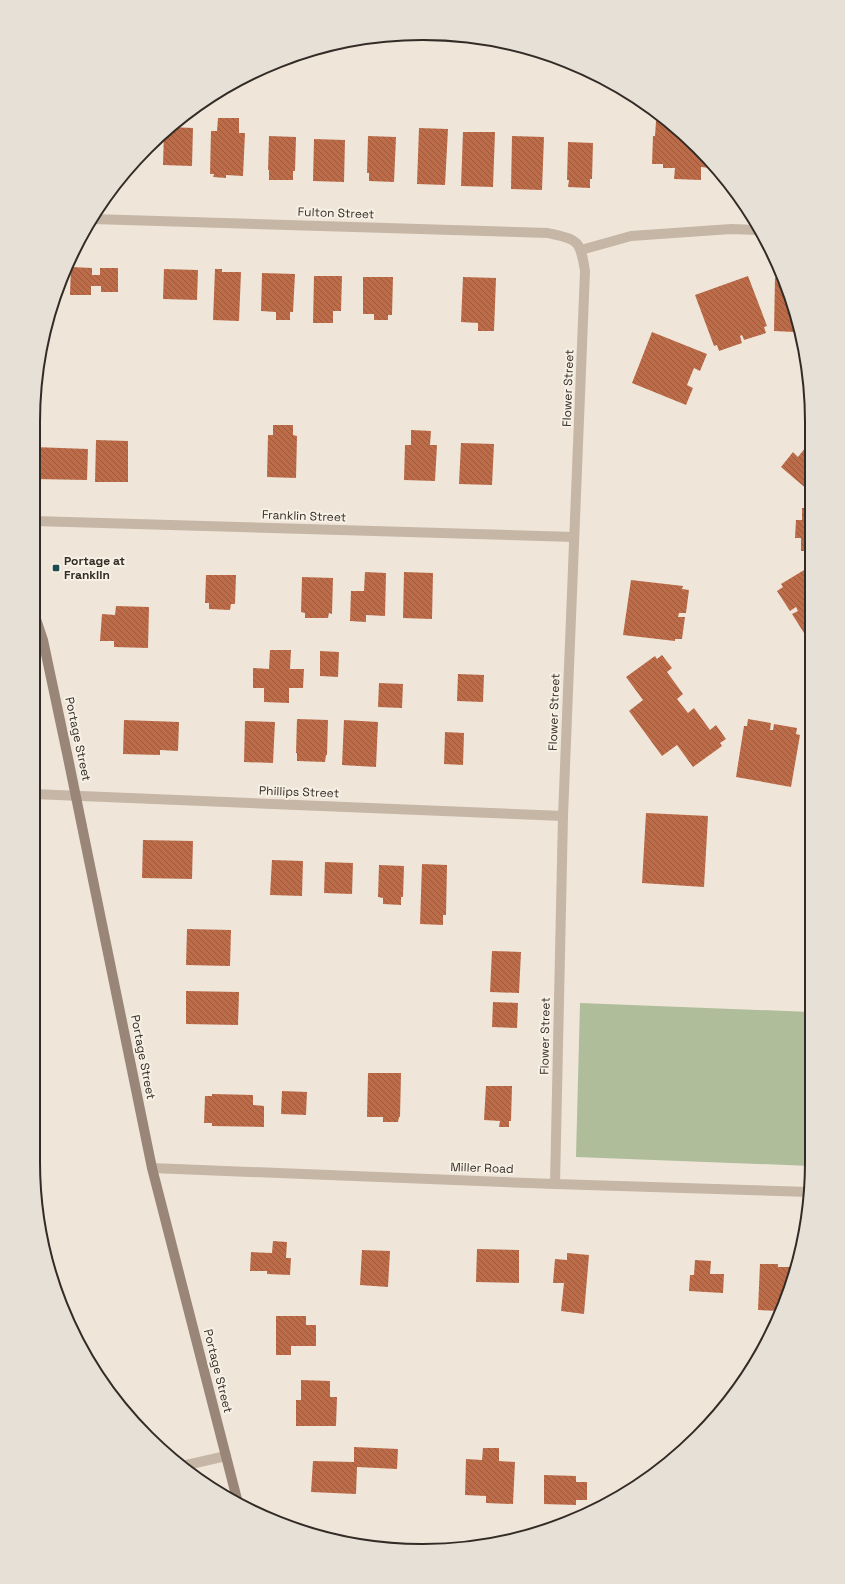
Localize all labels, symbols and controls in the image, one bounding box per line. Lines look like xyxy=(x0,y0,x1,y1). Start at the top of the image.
street label: Fulton Street xyxy=(297,204,375,222)
street label: Flower Street xyxy=(559,349,577,427)
street label: Franklin Street xyxy=(261,507,347,525)
place label: Portage at Franklin xyxy=(64,553,125,583)
marker: Portage at Franklin xyxy=(51,563,61,573)
street label: Flower Street xyxy=(545,673,563,751)
street label: Portage Street xyxy=(61,695,95,783)
street label: Phillips Street xyxy=(259,783,339,801)
street label: Flower Street xyxy=(536,997,554,1075)
street label: Portage Street xyxy=(127,1013,159,1101)
street label: Miller Road xyxy=(450,1159,514,1177)
street label: Portage Street xyxy=(200,1327,236,1415)

